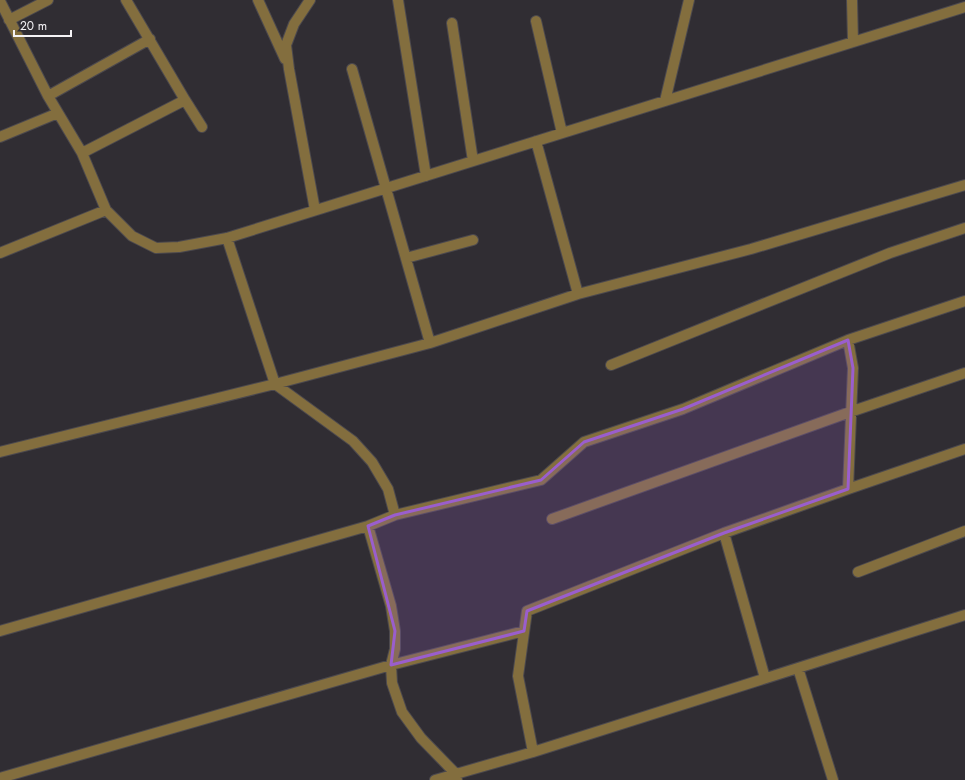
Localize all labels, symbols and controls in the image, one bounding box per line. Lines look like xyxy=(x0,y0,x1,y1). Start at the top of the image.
scale bar xyxy=(14,12,71,38)
text: 20 m xyxy=(20,17,47,35)

